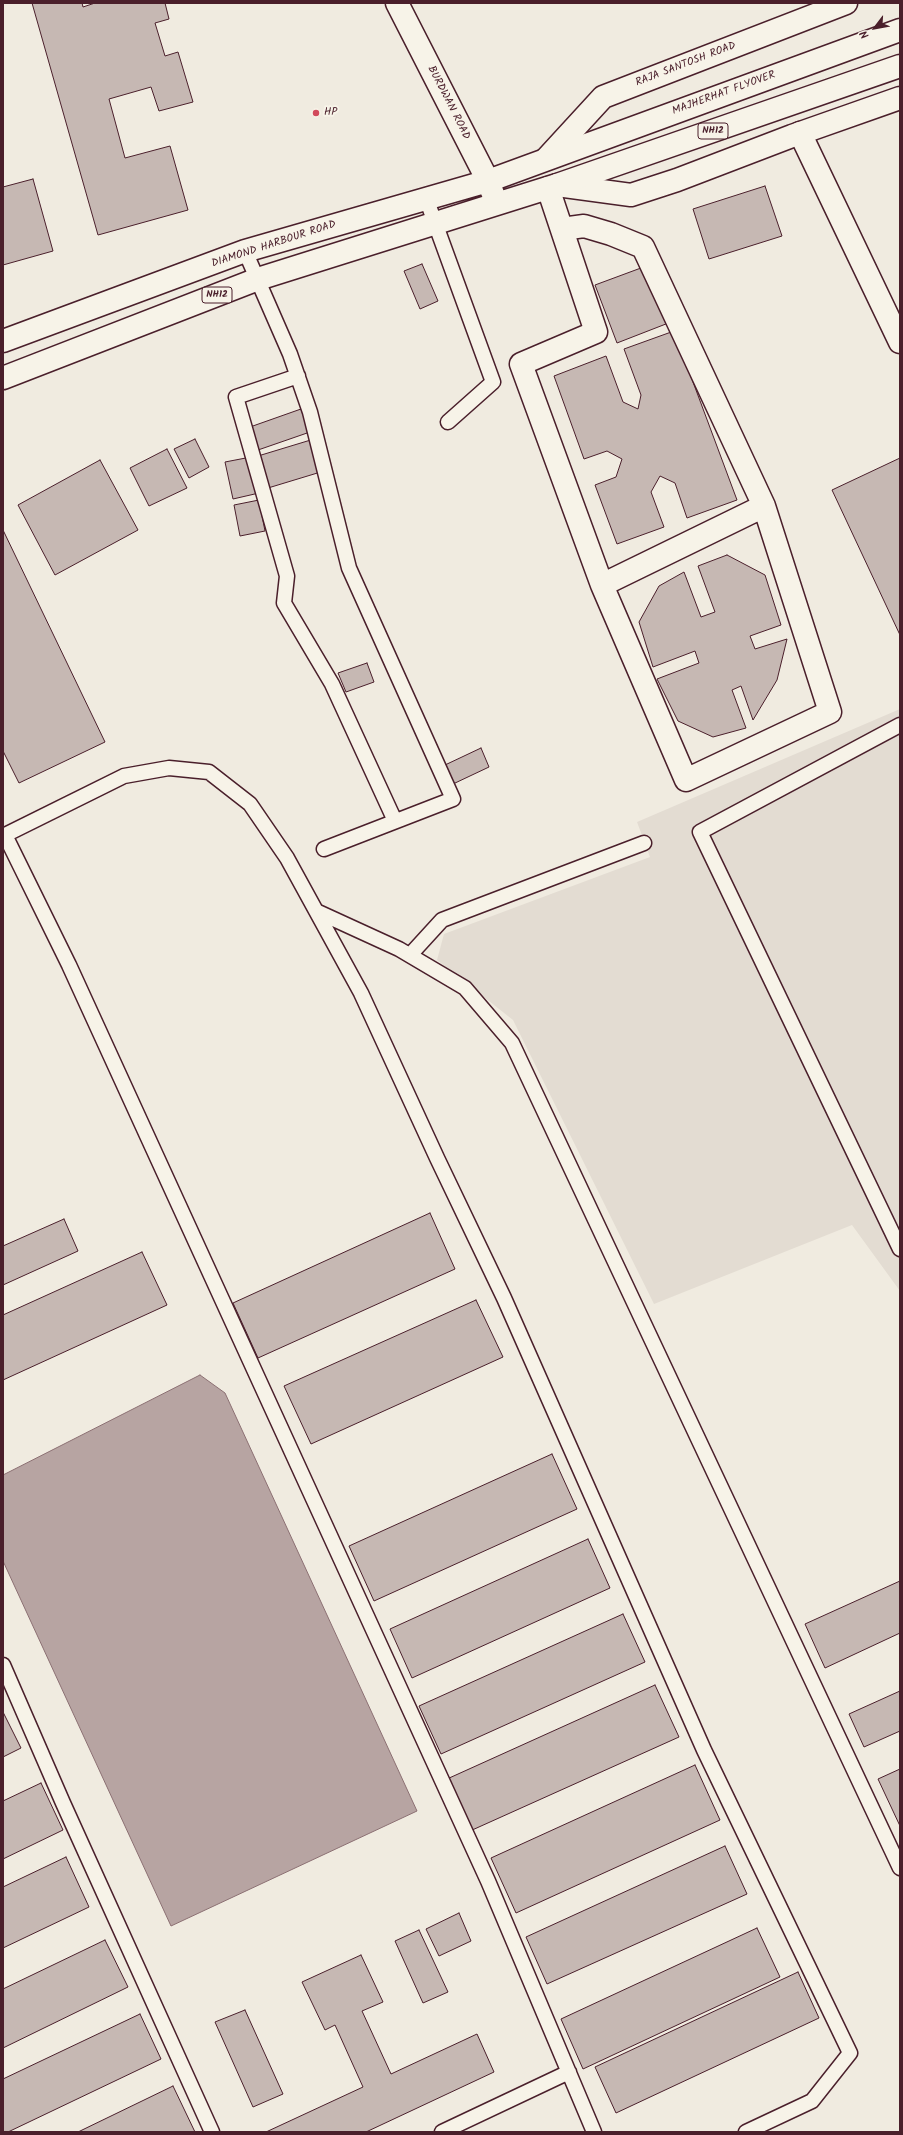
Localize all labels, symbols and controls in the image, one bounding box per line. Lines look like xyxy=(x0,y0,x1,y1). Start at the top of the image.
north arrow xyxy=(855,8,895,48)
text: N xyxy=(855,27,874,42)
street label: RAJA SANTOSH ROAD xyxy=(634,40,738,90)
street label: BURDWAN ROAD xyxy=(424,64,472,142)
street label: MAJHERHAT FLYOVER xyxy=(671,69,777,119)
place label: HP xyxy=(324,106,337,120)
marker: HP xyxy=(311,108,321,118)
road number: NH12 xyxy=(698,123,728,139)
street label: DIAMOND HARBOUR ROAD xyxy=(210,219,338,271)
road number: NH12 xyxy=(202,287,232,303)

